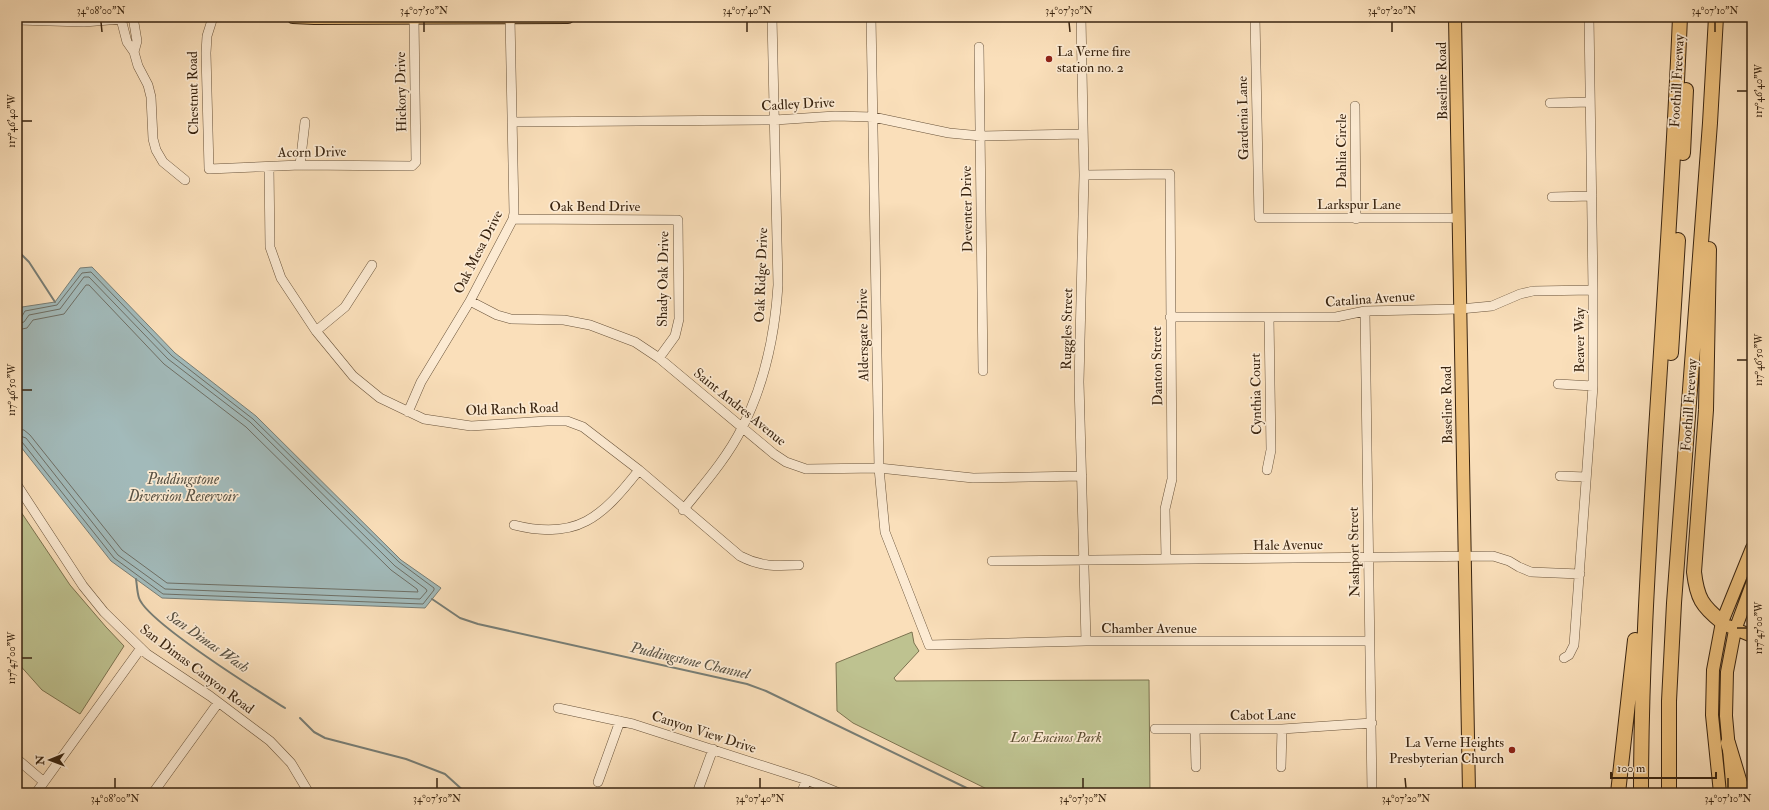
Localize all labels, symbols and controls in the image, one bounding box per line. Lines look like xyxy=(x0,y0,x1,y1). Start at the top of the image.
text: 34°08'00"N xyxy=(77,5,125,17)
text: 34°07'50"N xyxy=(400,5,448,17)
text: 34°07'40"N xyxy=(723,5,771,17)
text: 34°07'30"N xyxy=(1045,5,1093,17)
text: 34°07'20"N xyxy=(1368,5,1416,17)
text: 34°07'10"N xyxy=(1692,5,1739,17)
street label: Foothill Freeway xyxy=(1666,33,1689,128)
street label: Baseline Road xyxy=(1433,42,1451,120)
place label: La Verne fire station no. 2 xyxy=(1057,43,1131,76)
street label: Chestnut Road xyxy=(184,51,202,135)
street label: Hickory Drive xyxy=(392,52,411,132)
marker: La Verne fire station no. 2 xyxy=(1044,54,1054,64)
text: 117°46'40"W xyxy=(1753,64,1765,118)
street label: Gardenia Lane xyxy=(1234,76,1252,160)
text: 117°46'40"W xyxy=(6,94,18,148)
street label: Cadley Drive xyxy=(761,94,835,115)
street label: Dahlia Circle xyxy=(1333,114,1350,188)
street label: Acorn Drive xyxy=(277,143,347,161)
street label: Deventer Drive xyxy=(958,165,976,253)
street label: Larkspur Lane xyxy=(1317,196,1401,214)
street label: Oak Bend Drive xyxy=(550,198,641,215)
street label: Oak Mesa Drive xyxy=(450,207,506,297)
street label: Oak Ridge Drive xyxy=(751,227,771,323)
street label: Shady Oak Drive xyxy=(654,231,673,327)
street label: Catalina Avenue xyxy=(1325,287,1416,311)
street label: Aldersgate Drive xyxy=(854,288,872,383)
street label: Ruggles Street xyxy=(1058,288,1076,370)
street label: Beaver Way xyxy=(1571,307,1589,373)
street label: Danton Street xyxy=(1148,326,1166,406)
text: 117°46'50"W xyxy=(1753,333,1765,386)
street label: Cynthia Court xyxy=(1247,353,1266,435)
street label: Foothill Freeway xyxy=(1677,357,1702,452)
text: 117°46'50"W xyxy=(6,363,18,416)
street label: Saint Andres Avenue xyxy=(690,364,790,450)
street label: Baseline Road xyxy=(1438,366,1456,444)
street label: Old Ranch Road xyxy=(465,399,559,419)
water label: Puddingstone Diversion Reservoir xyxy=(127,470,239,506)
street label: Nashport Street xyxy=(1345,506,1364,597)
street label: Hale Avenue xyxy=(1253,536,1323,554)
text: 117°47'00"W xyxy=(1753,601,1765,654)
water label: San Dimas Wash xyxy=(162,606,253,677)
street label: Chamber Avenue xyxy=(1101,620,1197,637)
street label: San Dimas Canyon Road xyxy=(136,621,257,718)
text: 117°47'00"W xyxy=(6,631,18,684)
water label: Puddingstone Channel xyxy=(628,638,753,684)
street label: Cabot Lane xyxy=(1230,706,1296,724)
street label: Canyon View Drive xyxy=(649,707,759,758)
park label: Los Encinos Park xyxy=(1009,729,1102,746)
place label: La Verne Heights Presbyterian Church xyxy=(1389,734,1505,768)
north arrow xyxy=(30,740,70,780)
marker: La Verne Heights Presbyterian Church xyxy=(1507,745,1517,755)
text: N xyxy=(34,754,47,766)
scale bar xyxy=(1611,754,1716,780)
text: 100 m xyxy=(1617,761,1646,776)
text: 34°08'00"N xyxy=(91,793,139,805)
text: 34°07'50"N xyxy=(413,793,461,805)
text: 34°07'40"N xyxy=(736,793,784,805)
text: 34°07'30"N xyxy=(1059,793,1107,805)
text: 34°07'20"N xyxy=(1382,793,1430,805)
text: 34°07'10"N xyxy=(1705,793,1752,805)

